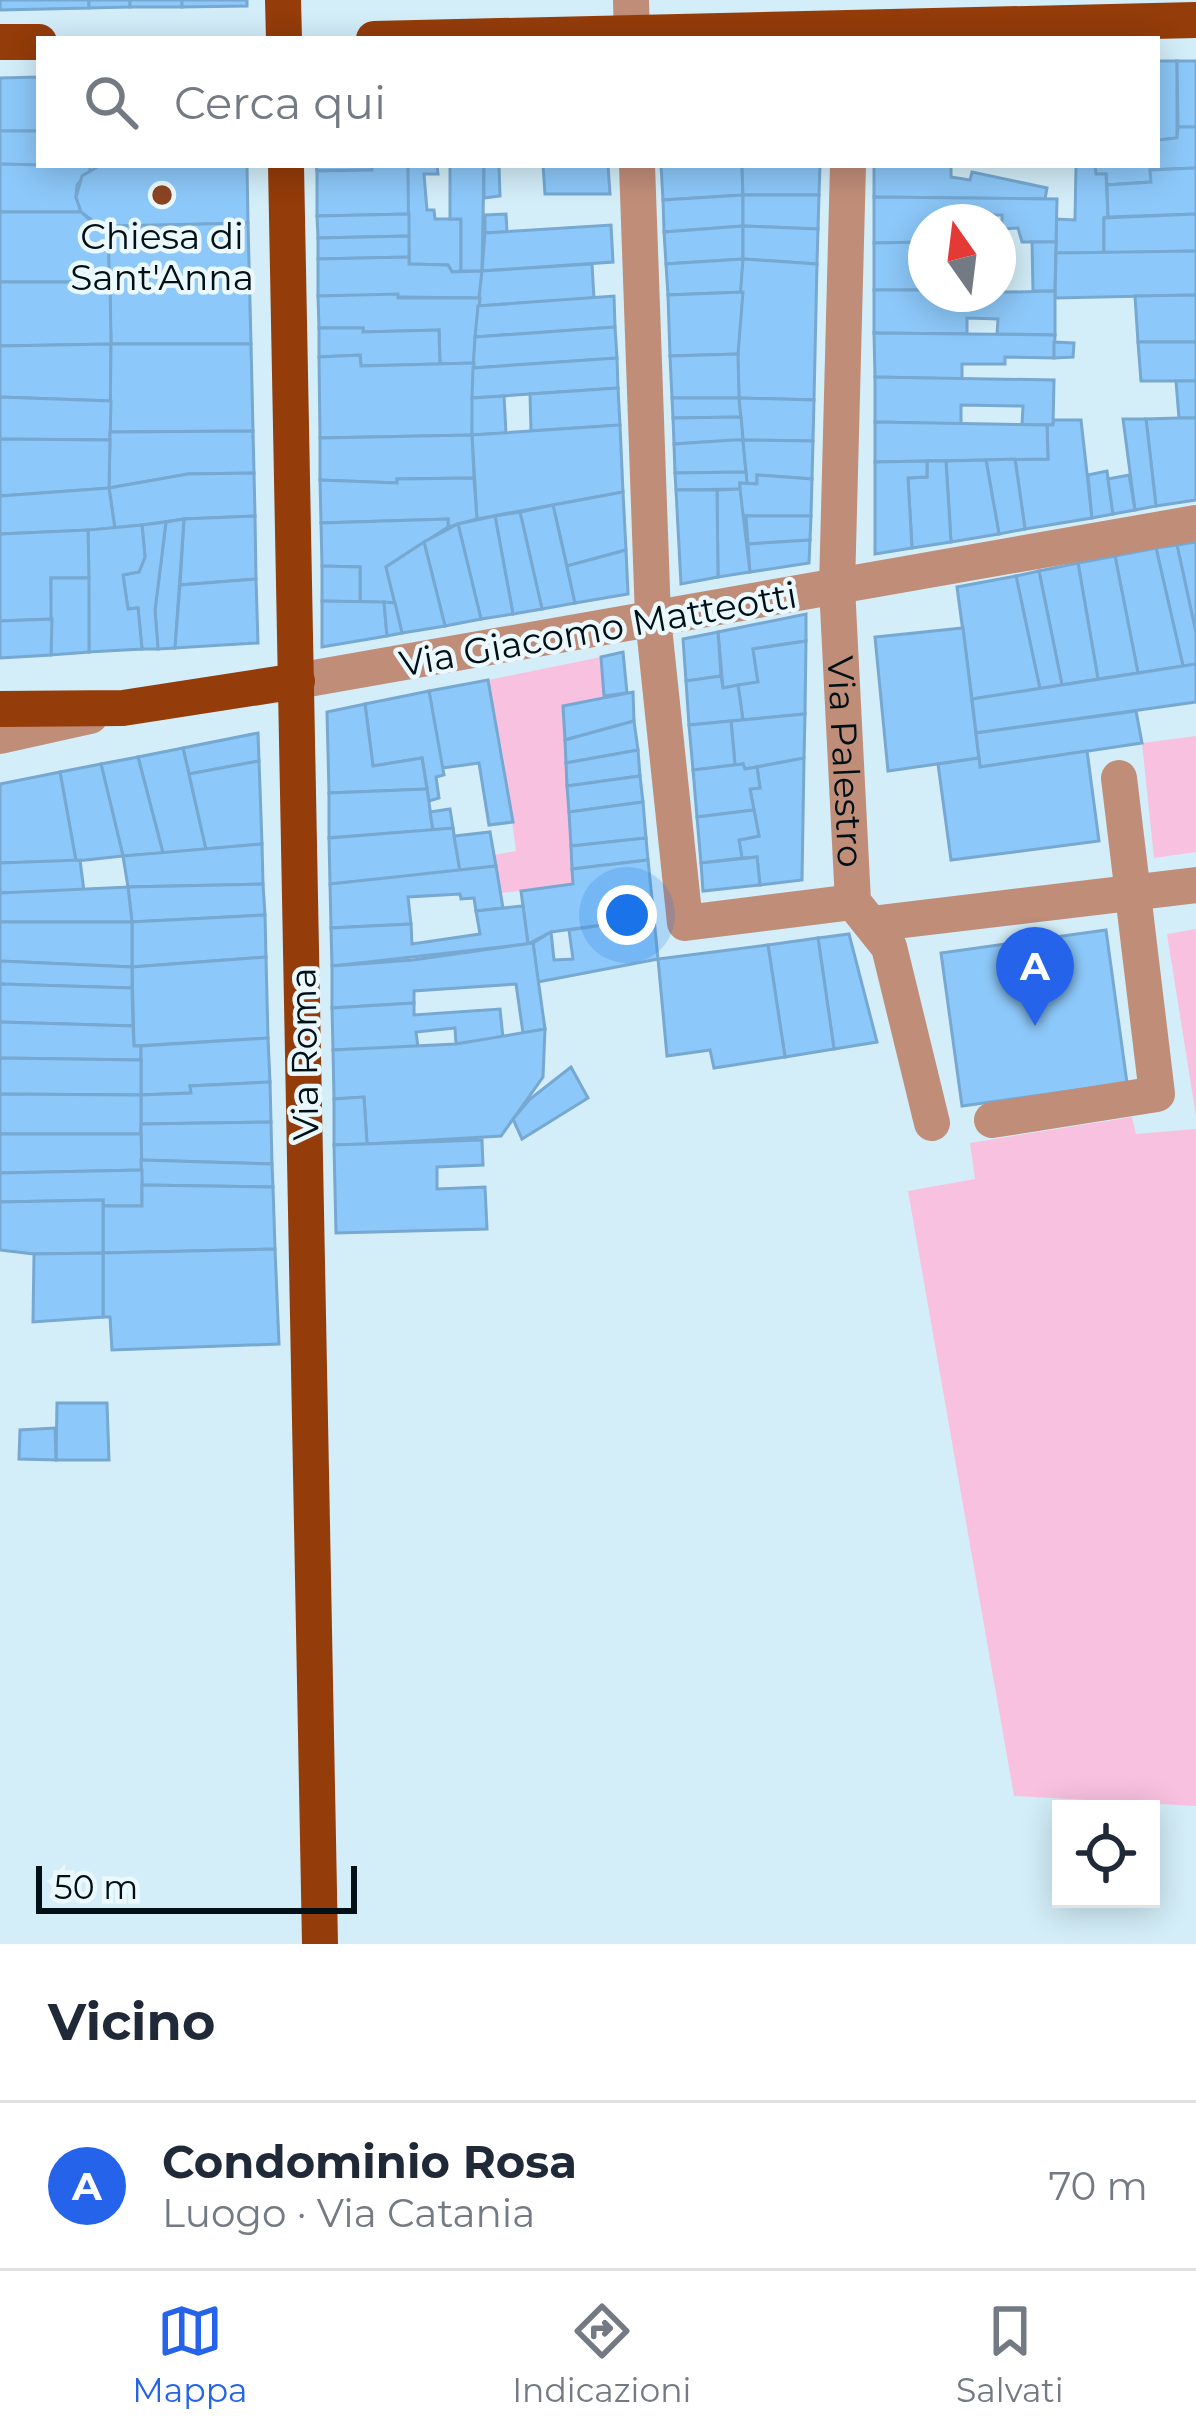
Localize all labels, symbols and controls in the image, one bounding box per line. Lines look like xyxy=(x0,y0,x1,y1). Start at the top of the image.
search box xyxy=(36,36,1160,168)
icon: search xyxy=(78,69,144,135)
text: Cerca qui xyxy=(174,75,386,130)
marker: Chiesa di Sant'Anna xyxy=(149,182,175,208)
north arrow xyxy=(908,204,1016,312)
place label: Chiesa di Sant'Anna xyxy=(70,214,254,299)
street label: Via Giacomo Matteotti xyxy=(396,572,800,686)
street label: Via Palestro xyxy=(819,655,873,868)
your location xyxy=(597,885,657,945)
pin: A xyxy=(996,927,1074,1026)
street label: Via Roma xyxy=(280,967,328,1141)
map controls xyxy=(1052,1800,1160,1908)
button: locate xyxy=(1052,1800,1160,1908)
scale bar xyxy=(36,1860,357,1913)
text: 50 m xyxy=(54,1867,138,1907)
text: Vicino xyxy=(48,1991,215,2053)
text: Condominio Rosa xyxy=(162,2134,577,2189)
text: A xyxy=(72,2162,102,2210)
text: 70 m xyxy=(1048,2162,1148,2210)
text: Luogo · Via Catania xyxy=(162,2189,535,2237)
tab: Mappa xyxy=(132,2298,247,2410)
tab: Indicazioni xyxy=(512,2298,691,2410)
tab: Salvati xyxy=(956,2298,1064,2410)

